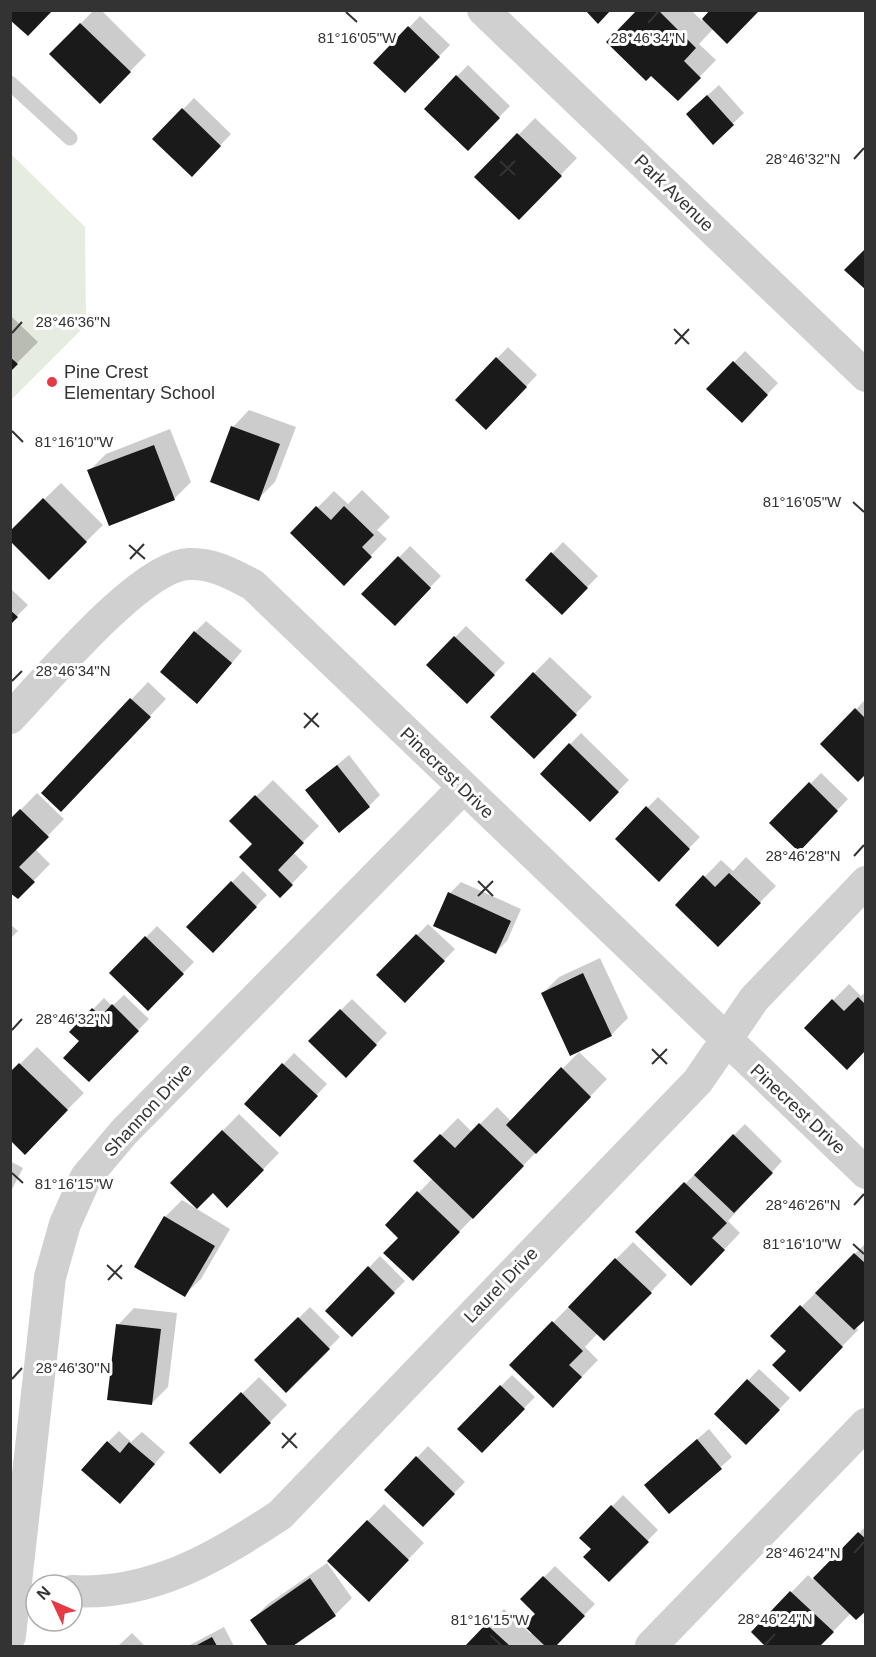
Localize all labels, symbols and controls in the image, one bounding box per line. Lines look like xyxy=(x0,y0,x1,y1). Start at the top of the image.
text: 81°16'05"W xyxy=(318,29,397,46)
text: 28°46'34"N xyxy=(610,29,686,46)
street label: Park Avenue xyxy=(630,150,718,236)
text: 28°46'32"N xyxy=(765,150,841,167)
text: 28°46'36"N xyxy=(35,313,111,330)
place label: Pine Crest Elementary School xyxy=(64,362,215,403)
marker: Pine Crest Elementary School xyxy=(45,375,59,389)
text: 81°16'10"W xyxy=(35,433,114,450)
text: 81°16'05"W xyxy=(763,493,842,510)
text: 28°46'34"N xyxy=(35,662,111,679)
street label: Pinecrest Drive xyxy=(396,723,498,823)
text: 28°46'28"N xyxy=(765,847,841,864)
text: 28°46'32"N xyxy=(35,1010,111,1027)
street label: Shannon Drive xyxy=(100,1060,196,1160)
street label: Pinecrest Drive xyxy=(747,1060,849,1158)
text: 81°16'15"W xyxy=(35,1175,114,1192)
text: 28°46'26"N xyxy=(765,1196,841,1213)
text: 81°16'10"W xyxy=(763,1235,842,1252)
street label: Laurel Drive xyxy=(460,1243,542,1327)
text: 28°46'30"N xyxy=(35,1359,111,1376)
text: 28°46'24"N xyxy=(765,1544,841,1561)
north arrow xyxy=(24,1573,84,1633)
text: N xyxy=(33,1583,54,1603)
text: 28°46'24"N xyxy=(737,1610,813,1627)
text: 81°16'15"W xyxy=(451,1611,530,1628)

